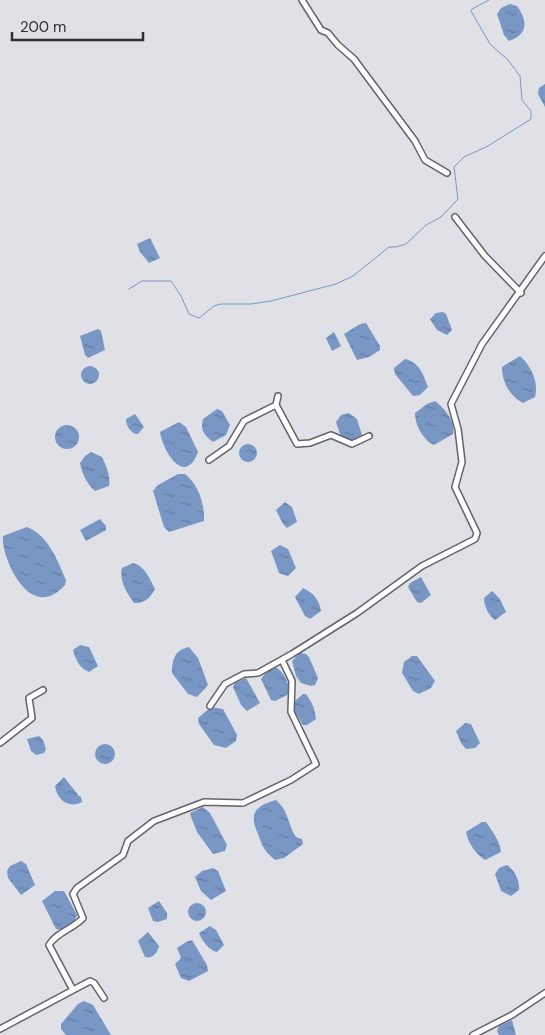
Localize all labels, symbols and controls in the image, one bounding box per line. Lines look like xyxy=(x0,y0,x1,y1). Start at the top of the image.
scale bar xyxy=(12,10,144,42)
text: 200 m xyxy=(20,17,66,37)

